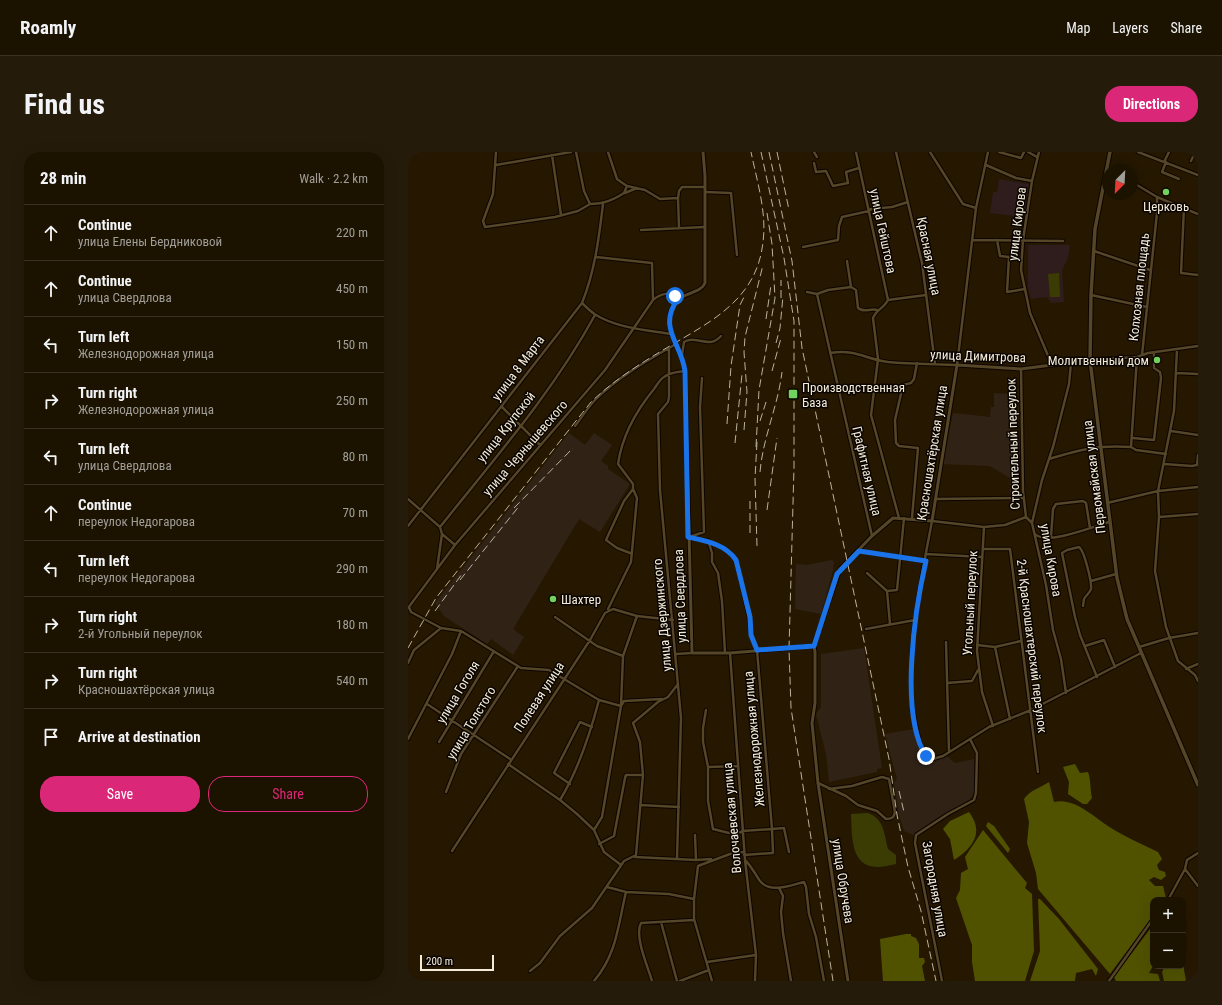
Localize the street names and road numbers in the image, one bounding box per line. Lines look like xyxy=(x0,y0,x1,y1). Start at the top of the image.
street label: улица Кирова xyxy=(1005,186,1029,262)
street label: улица Гейштова xyxy=(867,187,899,275)
street label: Красная улица xyxy=(914,216,944,296)
street label: Колхозная площадь xyxy=(1126,232,1152,342)
street label: улица 8 Марта xyxy=(489,333,547,403)
street label: улица Димитрова xyxy=(930,347,1026,365)
street label: Строительный переулок xyxy=(1003,377,1023,510)
street label: Красношахтёрская улица xyxy=(914,384,950,522)
street label: улица Крупской xyxy=(474,389,538,465)
street label: улица Чернышевского xyxy=(479,397,571,499)
street label: Первомайская улица xyxy=(1080,419,1108,535)
street label: Графитная улица xyxy=(849,425,885,517)
street label: улица Кирова xyxy=(1037,522,1065,598)
street label: улица Свердлова xyxy=(671,549,689,643)
street label: Угольный переулок xyxy=(960,549,980,656)
street label: улица Дзержинского xyxy=(650,558,674,672)
street label: 2-й Красношахтерский переулок xyxy=(1014,558,1050,734)
street label: улица Гоголя xyxy=(434,658,482,726)
street label: Полевая улица xyxy=(511,659,567,735)
street label: Железнодорожная улица xyxy=(741,671,767,807)
street label: улица Толстого xyxy=(443,684,499,762)
street label: Волочаевская улица xyxy=(720,762,744,874)
street label: улица Обручева xyxy=(829,838,857,924)
street label: Загородняя улица xyxy=(919,840,951,938)

